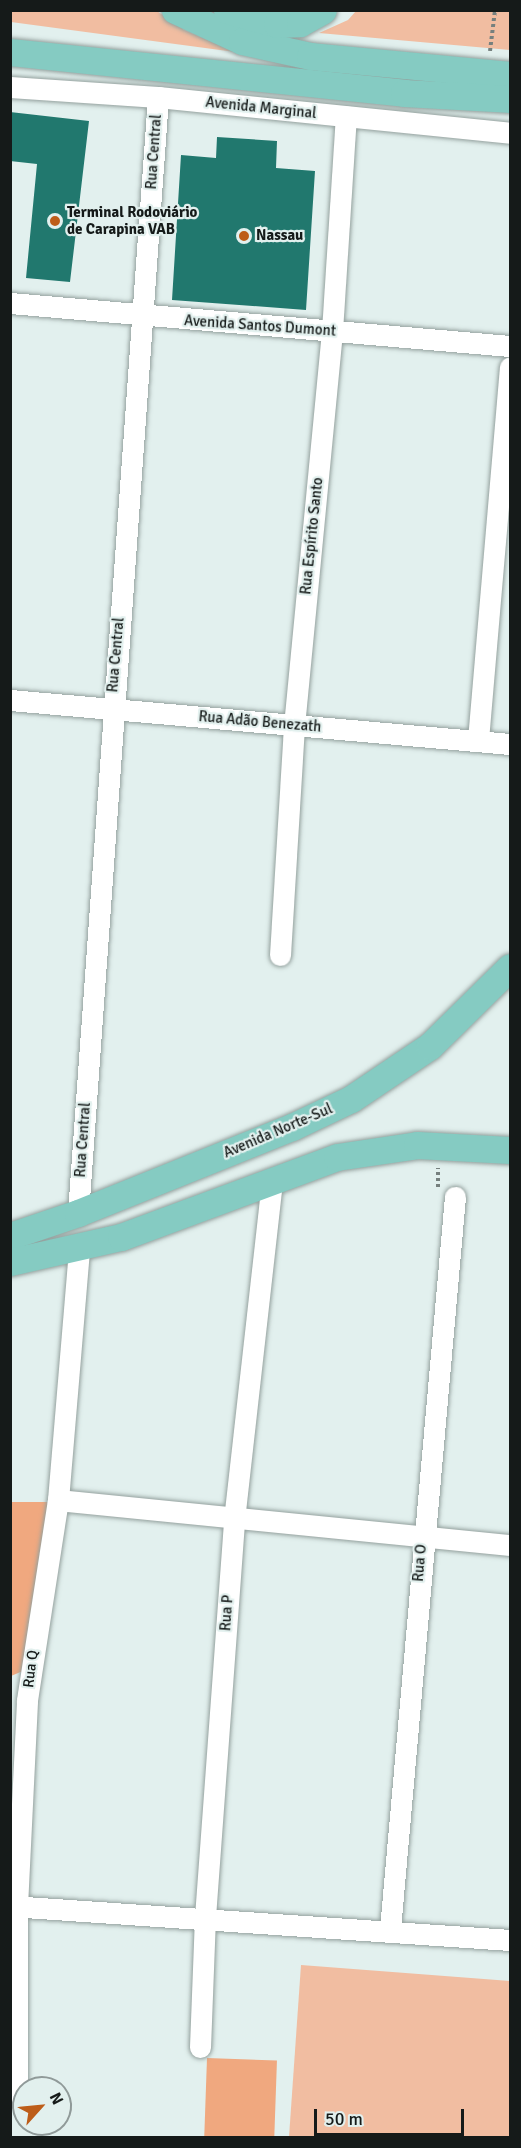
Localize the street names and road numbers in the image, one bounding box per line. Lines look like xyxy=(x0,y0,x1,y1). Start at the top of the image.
street label: Avenida Marginal xyxy=(205,93,317,123)
street label: Rua Central xyxy=(142,114,166,190)
street label: Avenida Santos Dumont xyxy=(183,312,337,340)
street label: Rua Espírito Santo xyxy=(297,476,327,596)
street label: Rua Central xyxy=(104,617,128,693)
street label: Rua Adão Benezath xyxy=(198,708,322,736)
street label: Avenida Norte-Sul xyxy=(221,1100,335,1162)
street label: Rua Central xyxy=(71,1102,95,1178)
street label: Rua O xyxy=(409,1543,431,1583)
street label: Rua P xyxy=(217,1594,237,1632)
street label: Rua Q xyxy=(20,1649,42,1689)

